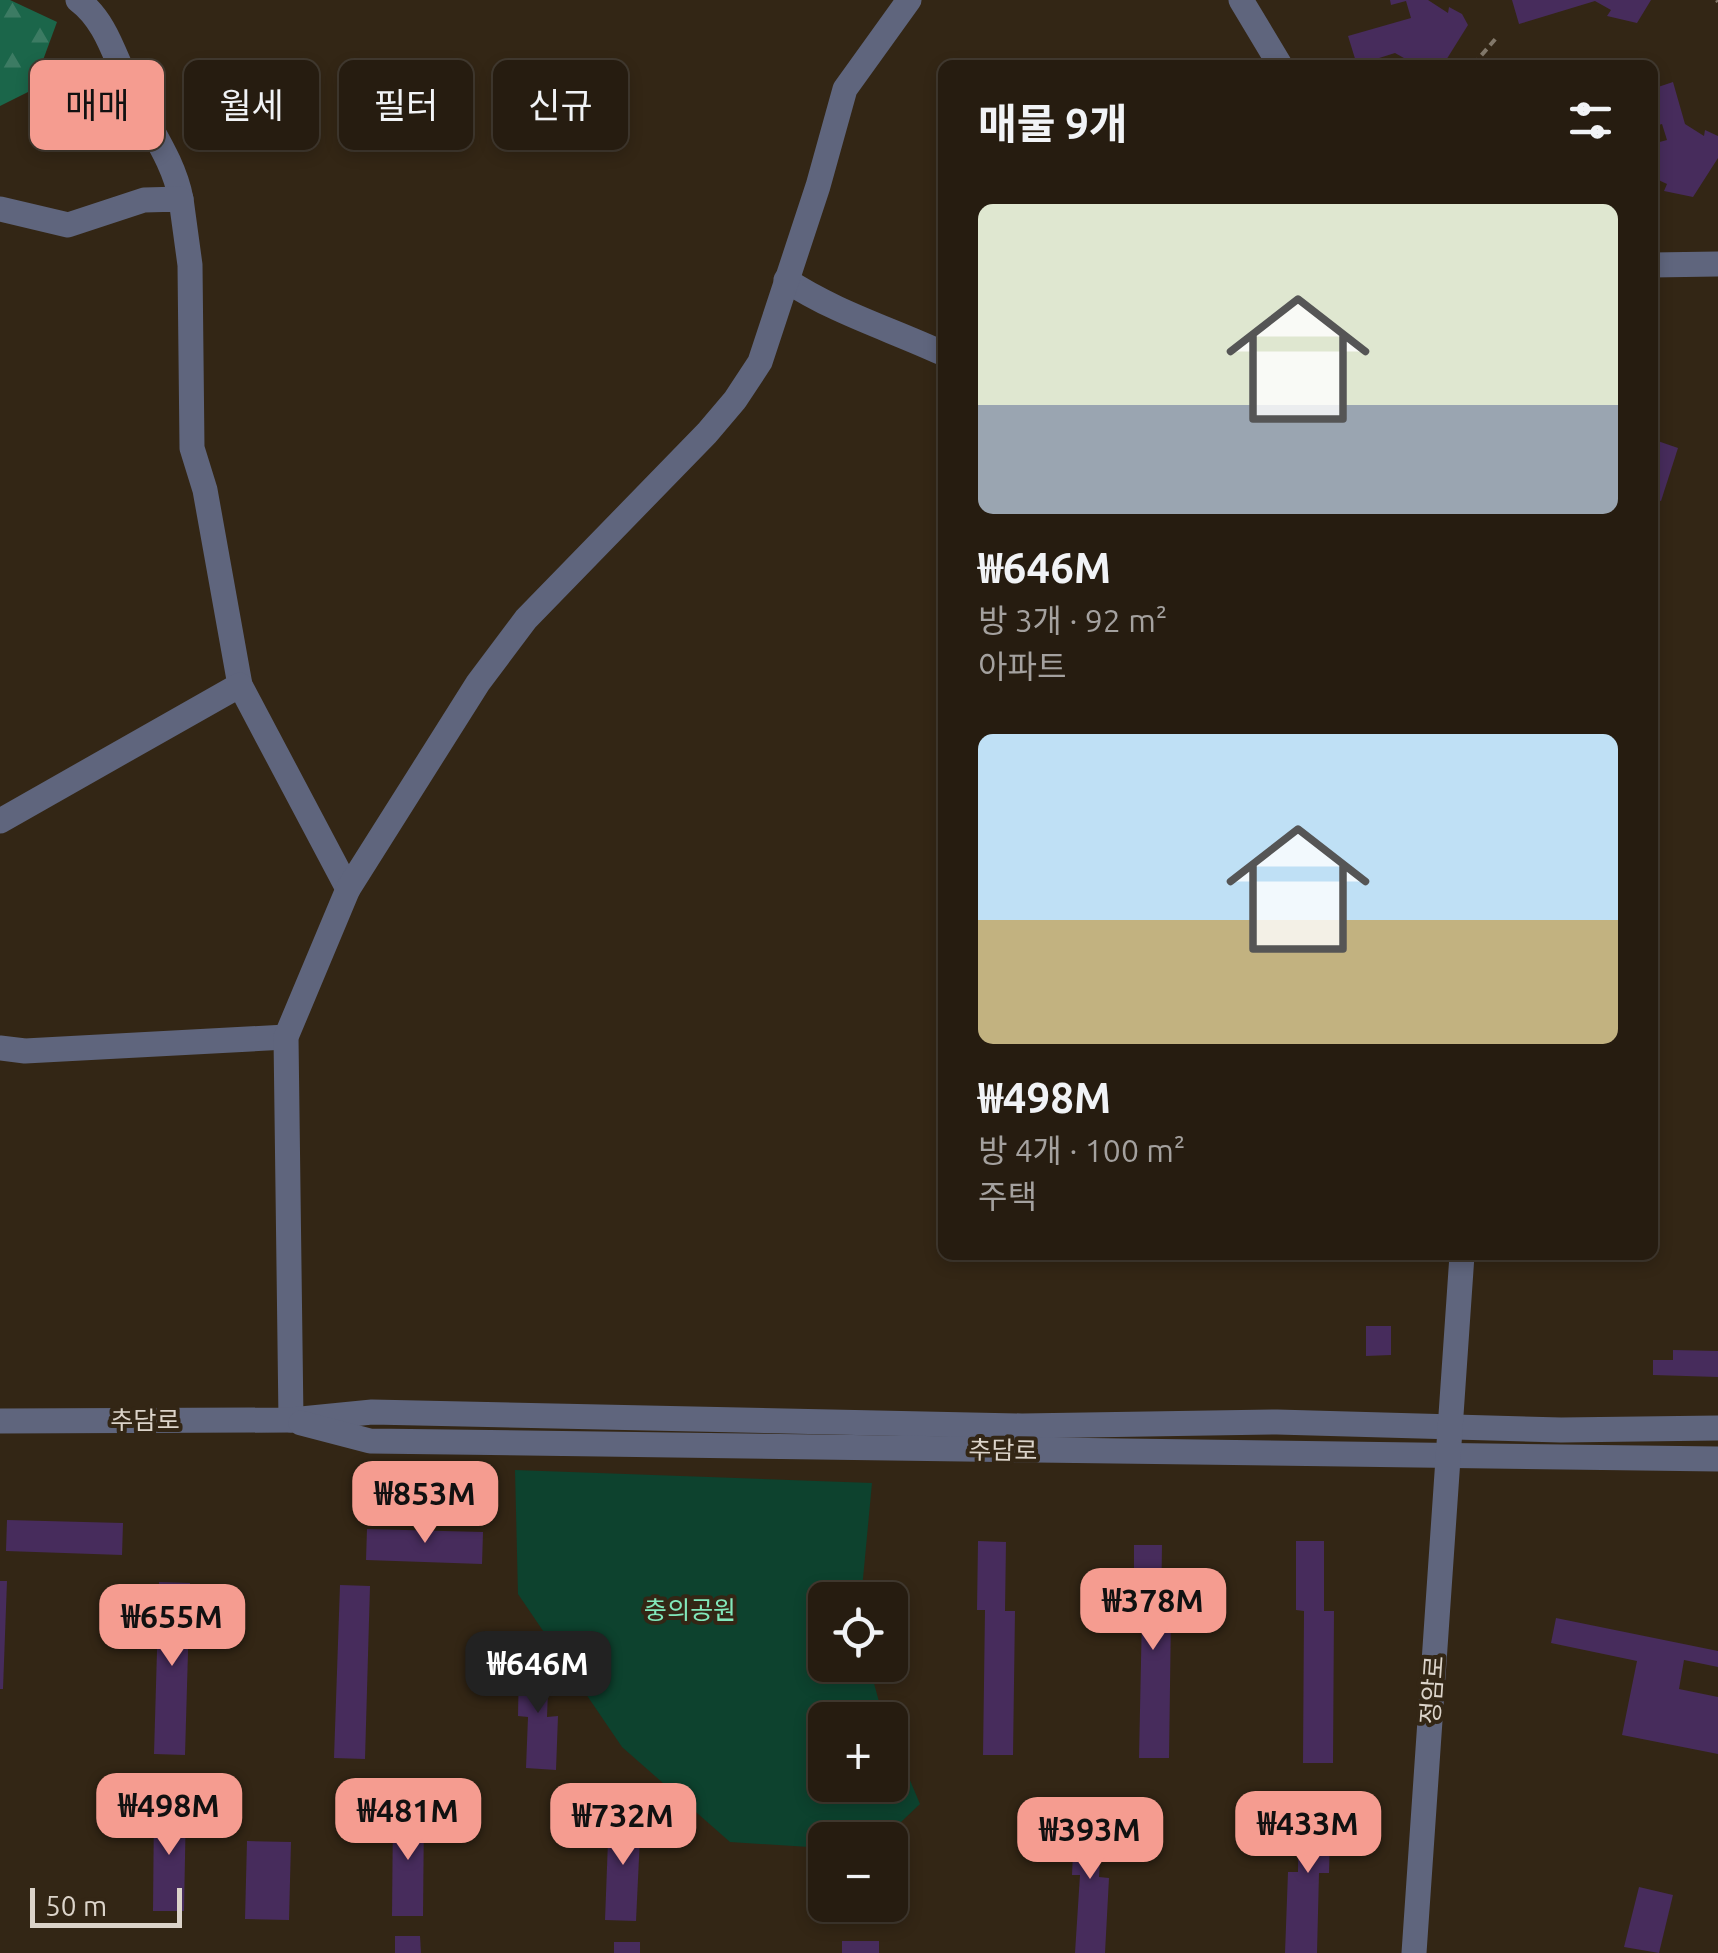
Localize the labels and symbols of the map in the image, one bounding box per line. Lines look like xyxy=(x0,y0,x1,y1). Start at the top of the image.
street label: 추담로 xyxy=(110,1406,180,1434)
street label: 추담로 xyxy=(968,1435,1038,1465)
pin: ₩853M xyxy=(355,1461,495,1546)
pin: ₩378M xyxy=(1083,1568,1223,1653)
pin: ₩655M xyxy=(102,1584,242,1669)
park label: 충의공원 xyxy=(644,1596,736,1624)
pin: ₩646M xyxy=(468,1631,608,1716)
street label: 정암로 xyxy=(1416,1655,1448,1725)
pin: ₩498M xyxy=(99,1773,239,1858)
pin: ₩481M xyxy=(338,1778,478,1863)
pin: ₩732M xyxy=(553,1783,693,1868)
pin: ₩433M xyxy=(1238,1791,1378,1876)
pin: ₩393M xyxy=(1020,1797,1160,1882)
scale bar xyxy=(30,1883,182,1928)

